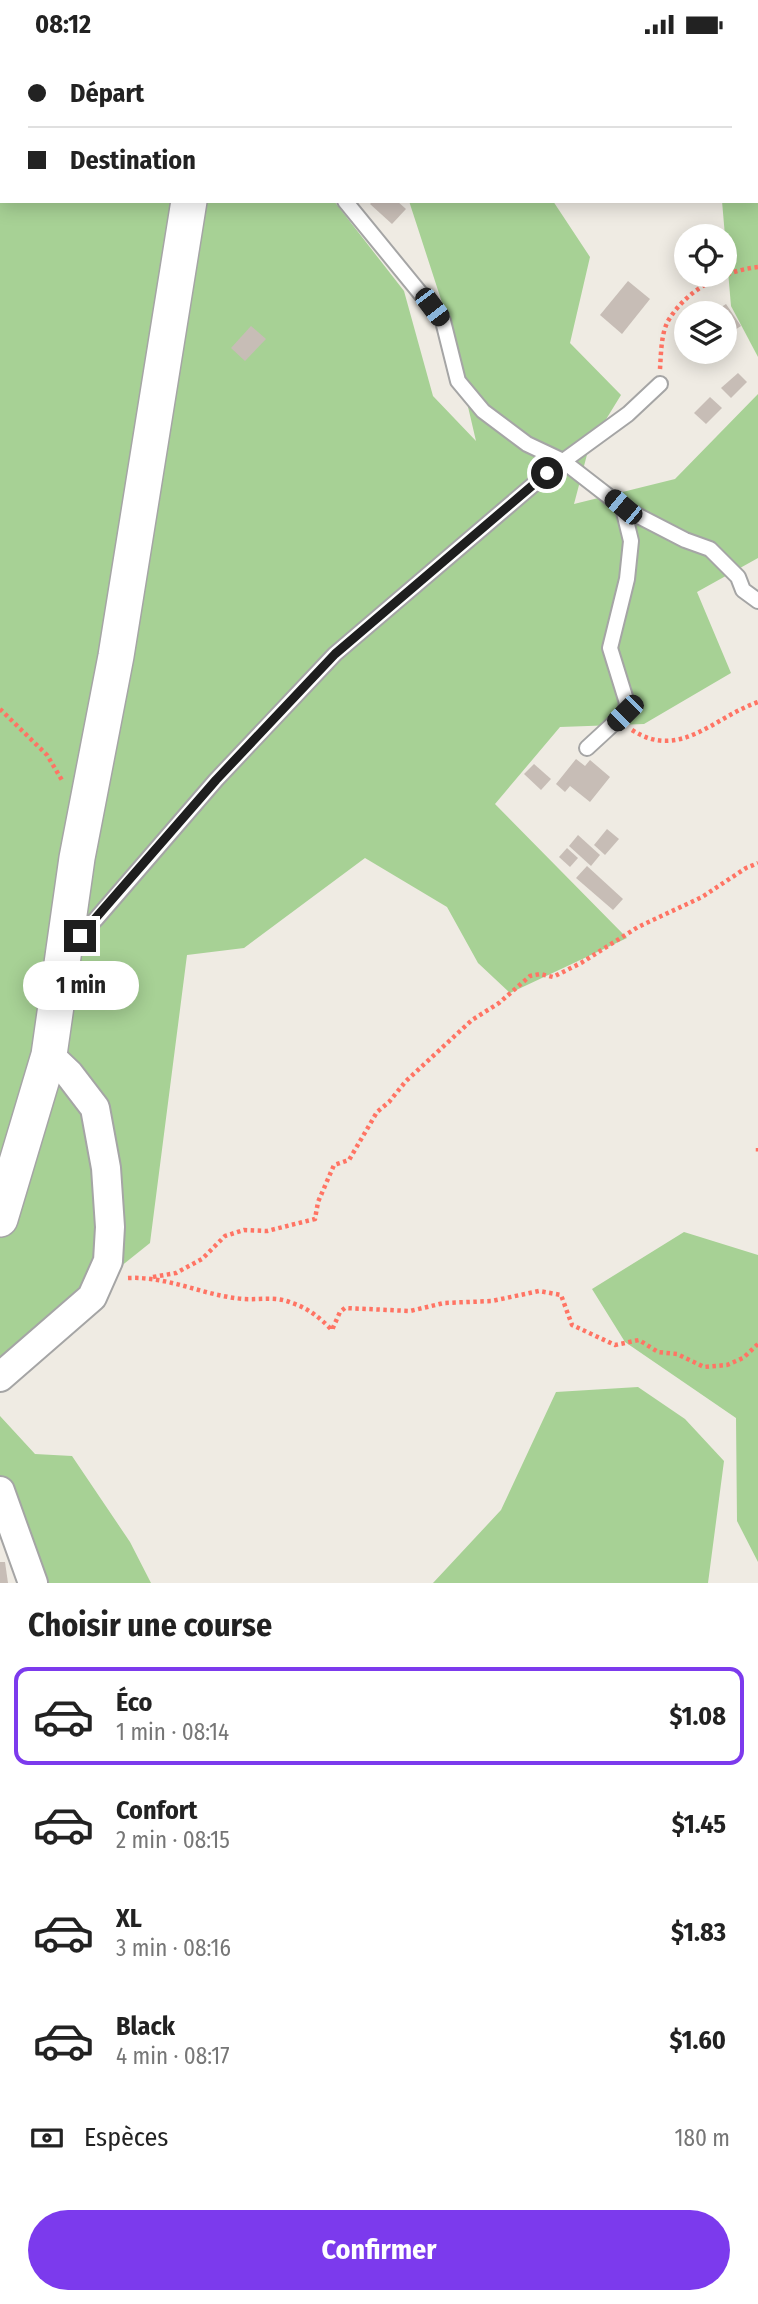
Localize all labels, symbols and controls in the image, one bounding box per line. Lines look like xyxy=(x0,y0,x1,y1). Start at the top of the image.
text: 08:12 xyxy=(35,9,91,40)
text: Départ xyxy=(70,78,144,109)
text: Destination xyxy=(70,145,196,176)
map controls xyxy=(674,224,737,364)
button: locate xyxy=(674,224,737,287)
car xyxy=(411,284,454,330)
button: layers xyxy=(674,301,737,364)
route start xyxy=(531,457,563,489)
car xyxy=(601,485,646,529)
car xyxy=(603,691,648,735)
route end xyxy=(64,920,96,952)
callout: 1 min xyxy=(22,961,138,1009)
text: 1 min xyxy=(56,971,106,999)
text: Choisir une course xyxy=(28,1606,272,1644)
icon: car xyxy=(32,1685,95,1748)
text: Éco xyxy=(116,1687,153,1718)
text: $1.08 xyxy=(669,1701,726,1732)
text: 1 min · 08:14 xyxy=(116,1718,229,1746)
icon: car xyxy=(32,1793,95,1856)
text: Confort xyxy=(116,1795,197,1826)
text: $1.45 xyxy=(672,1809,726,1840)
text: 2 min · 08:15 xyxy=(116,1826,230,1854)
icon: car xyxy=(32,1901,95,1964)
text: XL xyxy=(116,1903,142,1934)
text: $1.83 xyxy=(671,1917,726,1948)
text: 3 min · 08:16 xyxy=(116,1934,231,1962)
icon: car xyxy=(32,2009,95,2072)
text: Black xyxy=(116,2011,175,2042)
text: $1.60 xyxy=(670,2025,726,2056)
text: 4 min · 08:17 xyxy=(116,2042,230,2070)
icon: cash xyxy=(28,2119,66,2157)
text: Espèces xyxy=(84,2122,168,2153)
text: 180 m xyxy=(674,2124,730,2152)
button: Confirmer xyxy=(28,2210,730,2290)

